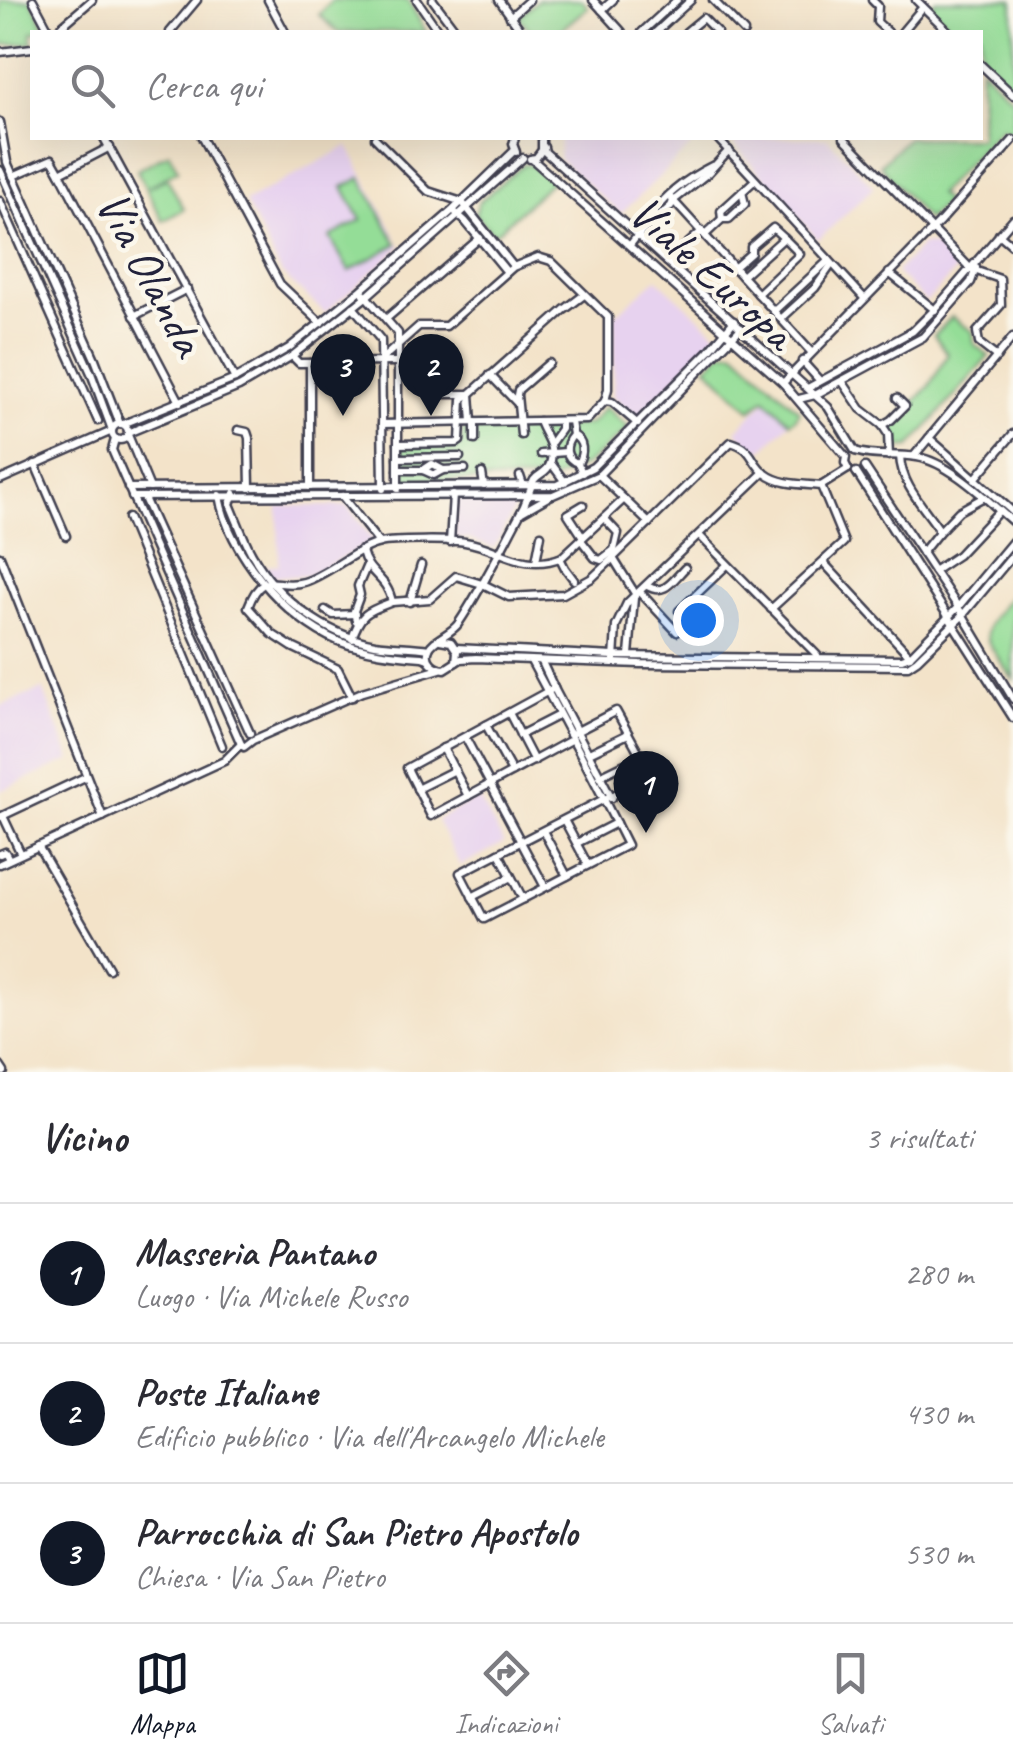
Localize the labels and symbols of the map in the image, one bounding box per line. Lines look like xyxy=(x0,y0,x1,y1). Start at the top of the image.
street label: Via Olanda xyxy=(83,181,221,368)
street label: Viale Europa xyxy=(617,182,810,365)
pin: 3 xyxy=(310,334,376,416)
pin: 2 xyxy=(398,334,464,416)
your location xyxy=(673,595,724,646)
pin: 1 xyxy=(614,750,678,833)

